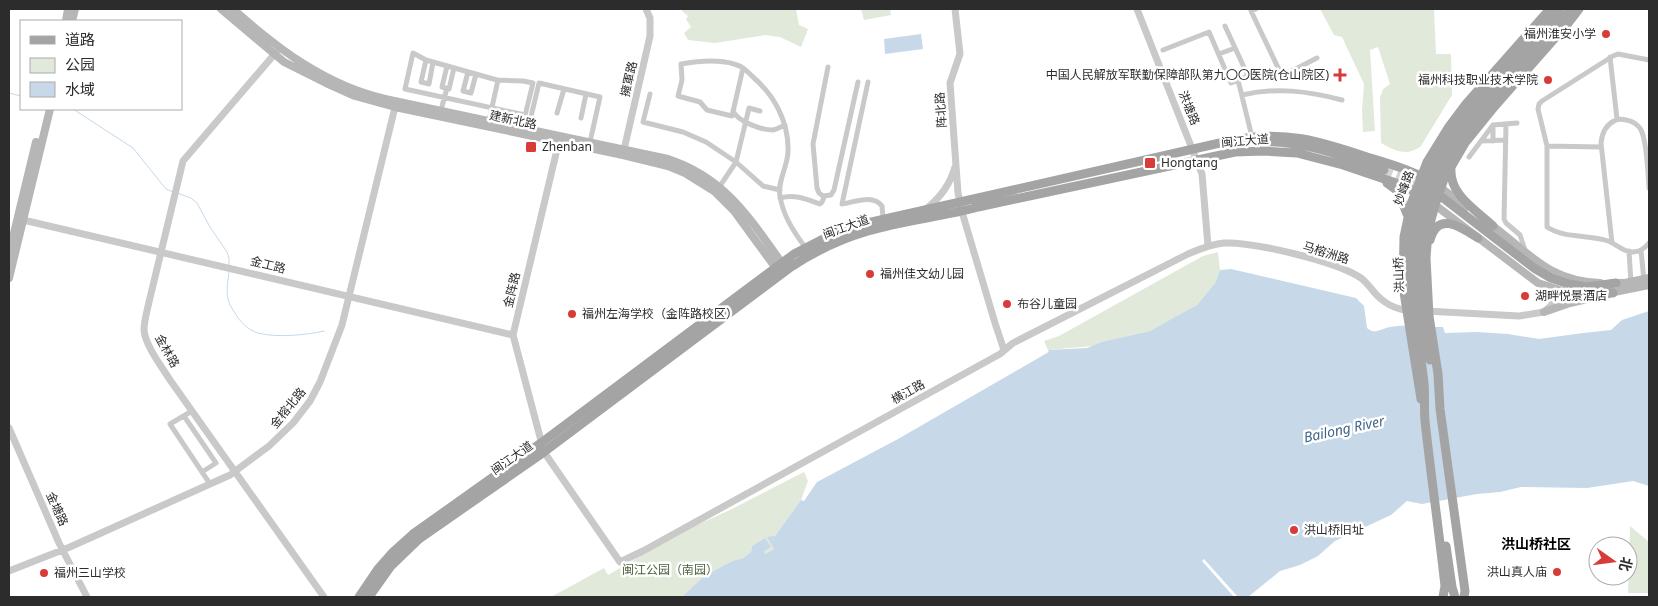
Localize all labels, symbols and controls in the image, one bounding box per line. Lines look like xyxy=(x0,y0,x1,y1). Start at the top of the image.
legend xyxy=(20,20,182,110)
place label: 福州淮安小学 xyxy=(1524,25,1596,42)
marker: 福州淮安小学 xyxy=(1600,28,1612,40)
text: 道路 xyxy=(65,29,95,49)
text: 公园 xyxy=(65,54,95,74)
street label: 擁軍路 xyxy=(616,59,641,98)
place label: 中国人民解放军联勤保障部队第九〇〇医院(仓山院区) xyxy=(1046,66,1329,83)
marker: 中国人民解放军联勤保障部队第九〇〇医院(仓山院区) xyxy=(1333,68,1347,82)
place label: 福州科技职业技术学院 xyxy=(1418,71,1538,88)
marker: 福州科技职业技术学院 xyxy=(1542,74,1554,86)
text: 水域 xyxy=(65,79,95,99)
street label: 洪塘路 xyxy=(1175,88,1204,128)
street label: 阵北路 xyxy=(931,91,950,129)
street label: 建新北路 xyxy=(488,106,538,133)
street label: 闽江大道 xyxy=(1220,130,1270,151)
place label: Zhenban xyxy=(542,138,592,155)
marker: Zhenban xyxy=(524,140,538,154)
place label: Hongtang xyxy=(1161,154,1218,171)
marker: Hongtang xyxy=(1143,156,1157,170)
street label: 妙峰路 xyxy=(1389,168,1418,208)
street label: 闽江大道 xyxy=(820,210,871,243)
street label: 马榕洲路 xyxy=(1301,237,1352,268)
street label: 金工路 xyxy=(249,252,288,277)
street label: 洪山桥 xyxy=(1389,257,1408,293)
place label: 福州佳文幼儿园 xyxy=(880,265,964,282)
marker: 福州佳文幼儿园 xyxy=(864,268,876,280)
street label: 金阵路 xyxy=(499,270,524,309)
place label: 湖畔悦景酒店 xyxy=(1535,287,1607,304)
marker: 湖畔悦景酒店 xyxy=(1519,290,1531,302)
place label: 布谷儿童园 xyxy=(1017,295,1077,312)
marker: 布谷儿童园 xyxy=(1001,298,1013,310)
place label: 福州左海学校（金阵路校区） xyxy=(582,305,738,322)
marker: 福州左海学校（金阵路校区） xyxy=(566,308,578,320)
street label: 金林路 xyxy=(151,331,184,371)
street label: 横江路 xyxy=(888,375,928,408)
street label: 金榕北路 xyxy=(266,384,309,432)
water label: Bailong River xyxy=(1302,411,1386,446)
street label: 闽江大道 xyxy=(487,437,536,478)
street label: 金塘路 xyxy=(42,489,73,529)
place label: 洪山桥旧址 xyxy=(1304,521,1364,538)
marker: 洪山桥旧址 xyxy=(1288,524,1300,536)
district label: 洪山桥社区 xyxy=(1501,534,1571,553)
north arrow xyxy=(1588,536,1638,586)
text: 北 xyxy=(1615,555,1637,573)
park label: 闽江公园（南园） xyxy=(622,561,718,578)
place label: 洪山真人庙 xyxy=(1487,563,1547,580)
place label: 福州三山学校 xyxy=(54,564,126,581)
marker: 洪山真人庙 xyxy=(1551,566,1563,578)
marker: 福州三山学校 xyxy=(38,567,50,579)

